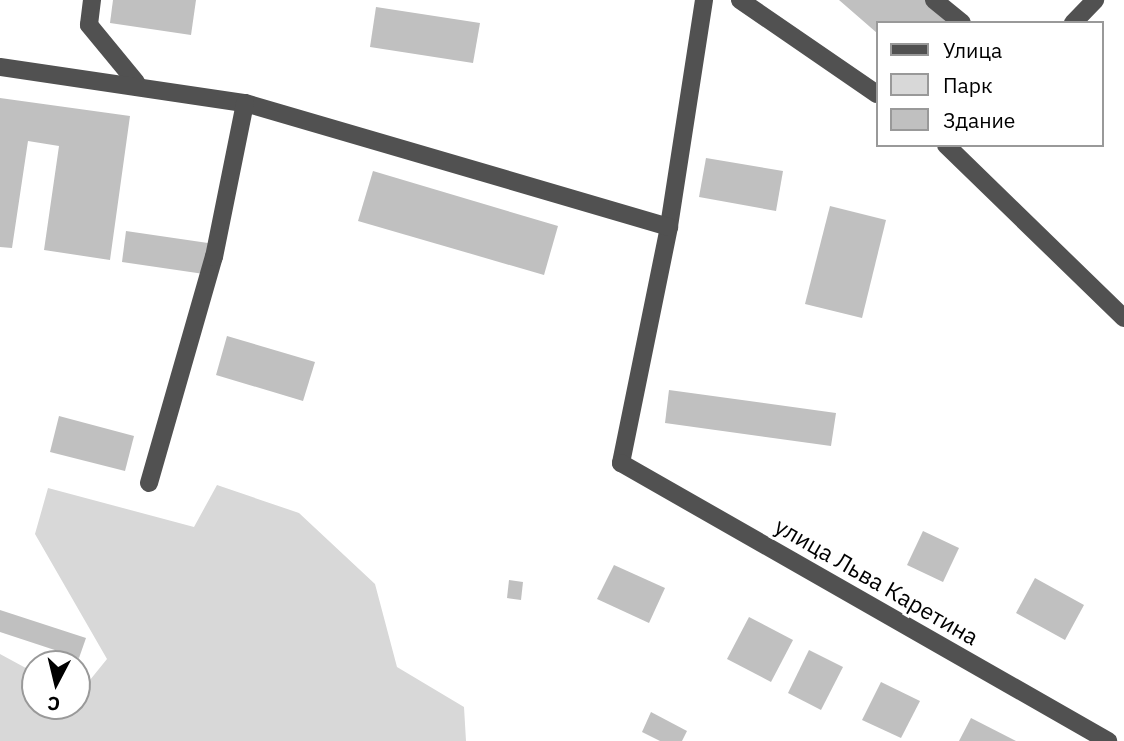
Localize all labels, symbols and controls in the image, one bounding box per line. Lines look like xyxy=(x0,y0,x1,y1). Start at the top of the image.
legend xyxy=(876,21,1103,147)
text: Улица xyxy=(943,36,1002,64)
text: Парк xyxy=(943,71,993,99)
text: Здание xyxy=(943,106,1015,134)
street label: улица Льва Каретина xyxy=(770,511,984,651)
north arrow xyxy=(21,650,91,720)
text: С xyxy=(46,691,61,717)

